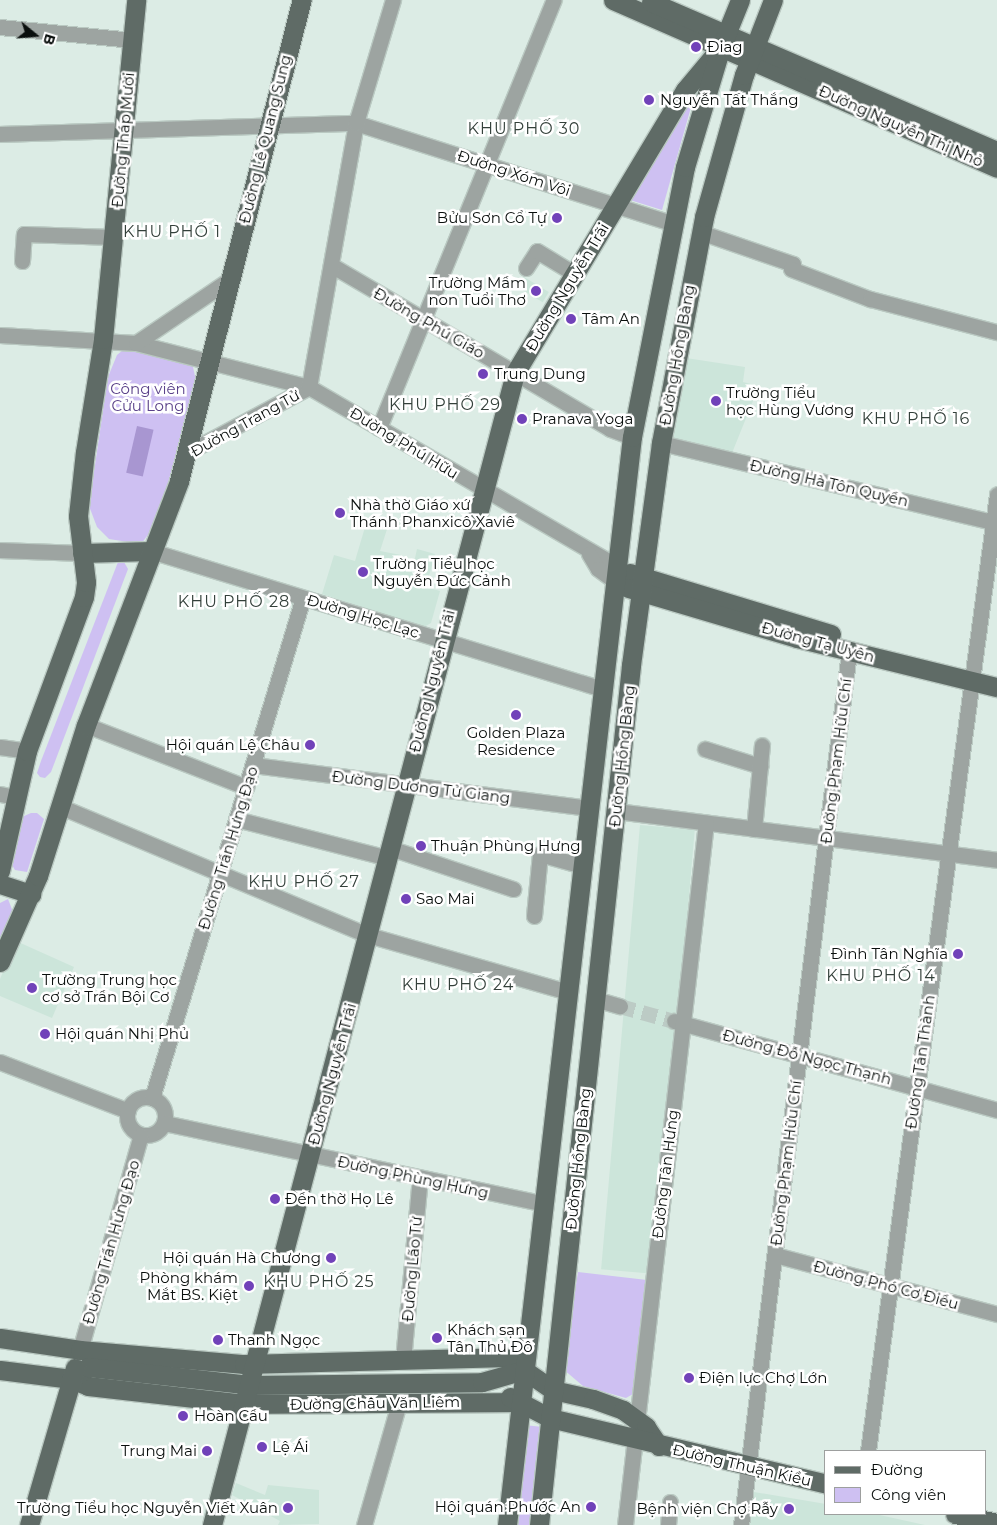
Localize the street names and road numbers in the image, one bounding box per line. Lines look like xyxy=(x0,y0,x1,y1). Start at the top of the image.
street label: Đường Lê Quang Sung xyxy=(235,53,295,225)
street label: Đường Tháp Mười xyxy=(108,72,138,208)
street label: Đường Nguyễn Thị Nhỏ xyxy=(816,82,986,170)
street label: Đường Xóm Vôi xyxy=(455,146,573,200)
street label: Đường Nguyễn Trãi xyxy=(522,220,612,354)
street label: Đường Hồng Bàng xyxy=(656,283,698,427)
street label: Đường Phú Giáo xyxy=(370,284,488,362)
street label: Đường Trang Tử xyxy=(187,386,303,460)
street label: Đường Phú Hữu xyxy=(347,404,461,482)
street label: Đường Hà Tôn Quyền xyxy=(748,456,910,510)
street label: Đường Học Lạc xyxy=(305,590,421,642)
street label: Đường Nguyễn Trãi xyxy=(406,608,458,754)
street label: Đường Tạ Uyên xyxy=(760,618,876,666)
street label: Đường Phạm Hữu Chí xyxy=(817,677,855,845)
street label: Đường Hồng Bàng xyxy=(606,684,638,828)
street label: Đường Trần Hưng Đạo xyxy=(195,764,261,932)
street label: Đường Dương Tử Giang xyxy=(331,767,511,807)
street label: Đường Tân Thành xyxy=(902,994,938,1130)
street label: Đường Nguyễn Trãi xyxy=(304,1001,360,1147)
street label: Đường Đỗ Ngọc Thạnh xyxy=(721,1026,893,1088)
street label: Đường Phạm Hữu Chí xyxy=(767,1079,805,1247)
street label: Đường Hồng Bàng xyxy=(562,1087,594,1231)
street label: Đường Tân Hưng xyxy=(648,1109,682,1239)
street label: Đường Phùng Hưng xyxy=(336,1152,490,1202)
street label: Đường Trần Hưng Đạo xyxy=(79,1158,143,1326)
street label: Đường Lão Tử xyxy=(398,1216,426,1322)
street label: Đường Phó Cơ Điều xyxy=(811,1257,961,1313)
street label: Đường Châu Văn Liêm xyxy=(290,1393,460,1413)
street label: Đường Thuận Kiều xyxy=(671,1440,813,1490)

